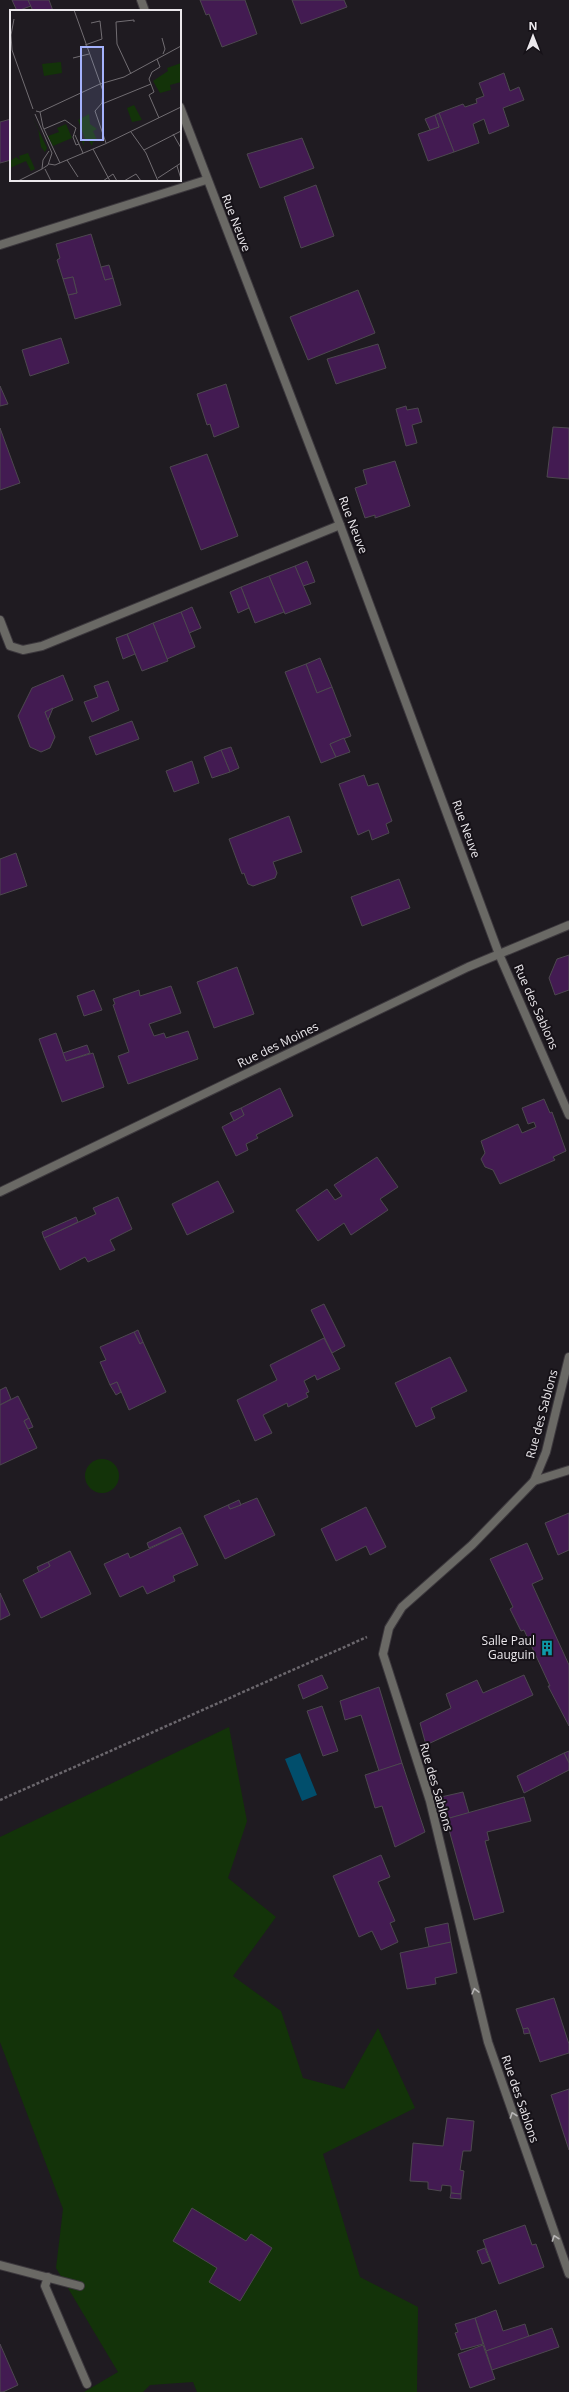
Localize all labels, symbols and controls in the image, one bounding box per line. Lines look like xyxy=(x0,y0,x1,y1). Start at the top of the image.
inset map xyxy=(10,10,181,181)
north arrow xyxy=(513,16,553,56)
text: N xyxy=(529,18,537,33)
street label: Rue Neuve xyxy=(218,192,255,254)
street label: Rue Neuve xyxy=(335,494,372,556)
street label: Rue Neuve xyxy=(448,797,485,860)
street label: Rue des Sablons xyxy=(510,962,563,1052)
street label: Rue des Moines xyxy=(234,1017,321,1072)
street label: Rue des Sablons xyxy=(521,1367,562,1460)
place label: Salle Paul Gauguin xyxy=(482,1632,535,1663)
building icon: Salle Paul Gauguin xyxy=(538,1639,556,1657)
street label: Rue des Sablons xyxy=(416,1741,457,1833)
one-way arrow xyxy=(472,1988,480,1994)
street label: Rue des Sablons xyxy=(498,2053,543,2145)
one-way arrow xyxy=(509,2112,518,2119)
one-way arrow xyxy=(552,2234,560,2241)

